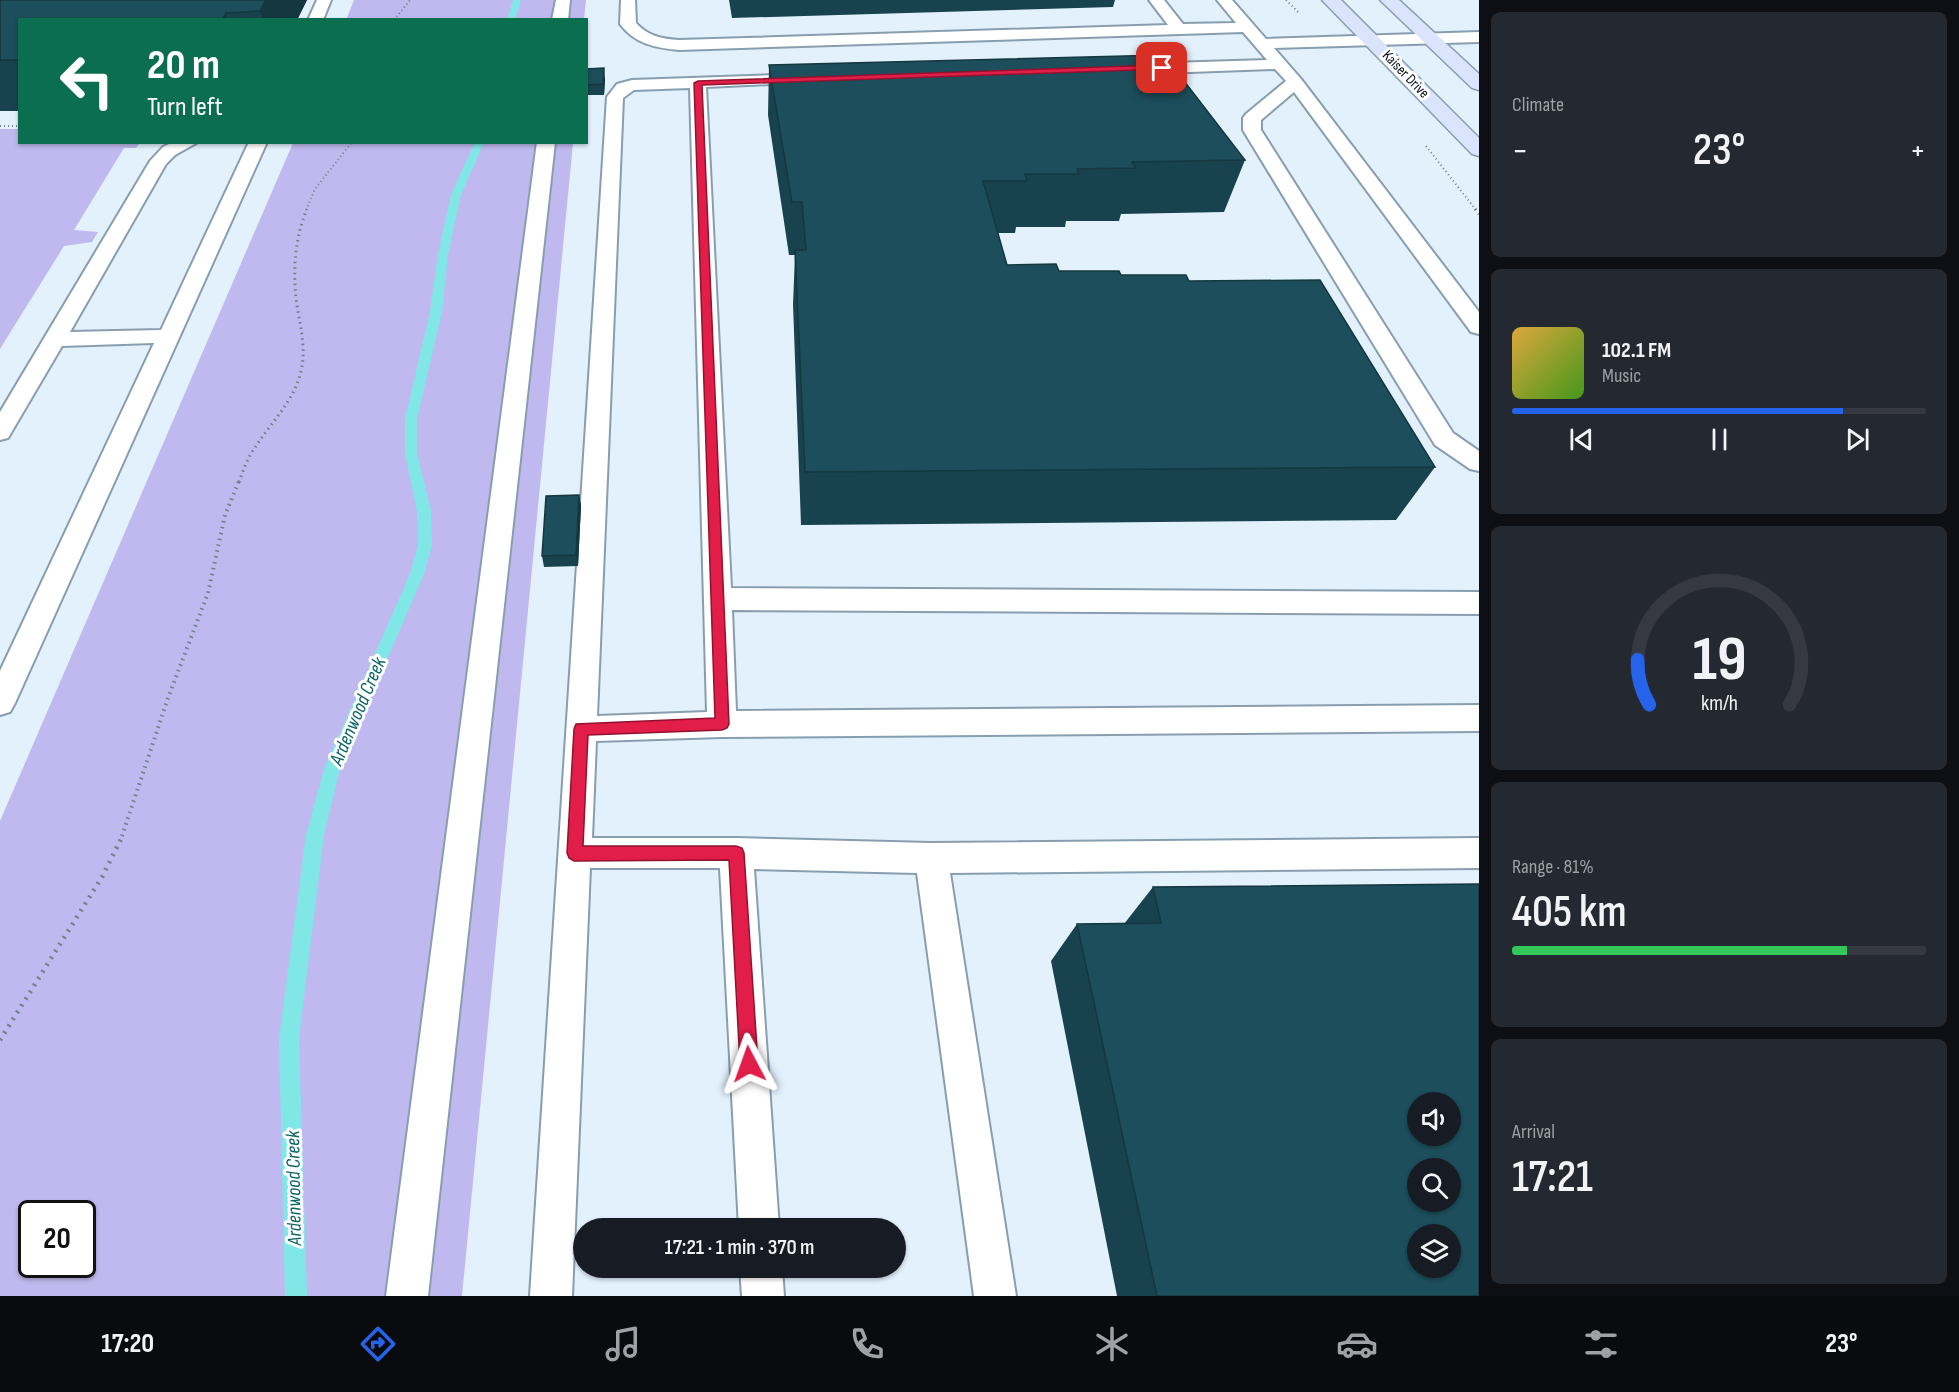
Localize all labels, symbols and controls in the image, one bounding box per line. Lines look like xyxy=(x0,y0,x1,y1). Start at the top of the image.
text: 20 m xyxy=(147,40,220,91)
icon: left xyxy=(48,42,126,120)
pin xyxy=(1136,42,1187,93)
street label: Kaiser Drive xyxy=(1378,46,1433,102)
icon: arrive xyxy=(1145,51,1178,84)
text: Turn left xyxy=(147,91,223,123)
text: Climate xyxy=(1512,93,1564,117)
text: 23° xyxy=(1693,123,1745,178)
text: − xyxy=(1512,131,1528,171)
text: + xyxy=(1910,131,1926,171)
text: 102.1 FM xyxy=(1602,337,1671,364)
text: Music xyxy=(1602,364,1641,388)
icon: previous xyxy=(1565,423,1598,456)
icon: pause xyxy=(1703,423,1736,456)
icon: next xyxy=(1841,423,1874,456)
text: 19 xyxy=(1692,623,1746,698)
water label: Ardenwood Creek xyxy=(324,653,392,770)
text: km/h xyxy=(1700,691,1738,716)
text: Range · 81% xyxy=(1512,855,1594,879)
text: 405 km xyxy=(1512,885,1627,940)
position arrow xyxy=(717,1032,781,1096)
map controls xyxy=(1407,1092,1461,1278)
button: sound xyxy=(1407,1092,1461,1146)
text: Arrival xyxy=(1512,1120,1555,1144)
water label: Ardenwood Creek xyxy=(281,1130,307,1247)
text: 17:21 xyxy=(1512,1150,1593,1205)
button: search xyxy=(1407,1158,1461,1212)
speed limit sign: 20 xyxy=(18,1200,96,1278)
button: layers xyxy=(1407,1224,1461,1278)
text: 17:21 · 1 min · 370 m xyxy=(665,1234,814,1261)
icon: directions xyxy=(357,1323,399,1365)
icon: music xyxy=(602,1323,644,1365)
icon: phone xyxy=(846,1323,888,1365)
icon: climate xyxy=(1091,1323,1133,1365)
icon: car xyxy=(1336,1323,1378,1365)
icon: filters xyxy=(1580,1323,1622,1365)
text: 17:20 xyxy=(101,1328,154,1360)
text: 23° xyxy=(1825,1328,1858,1360)

